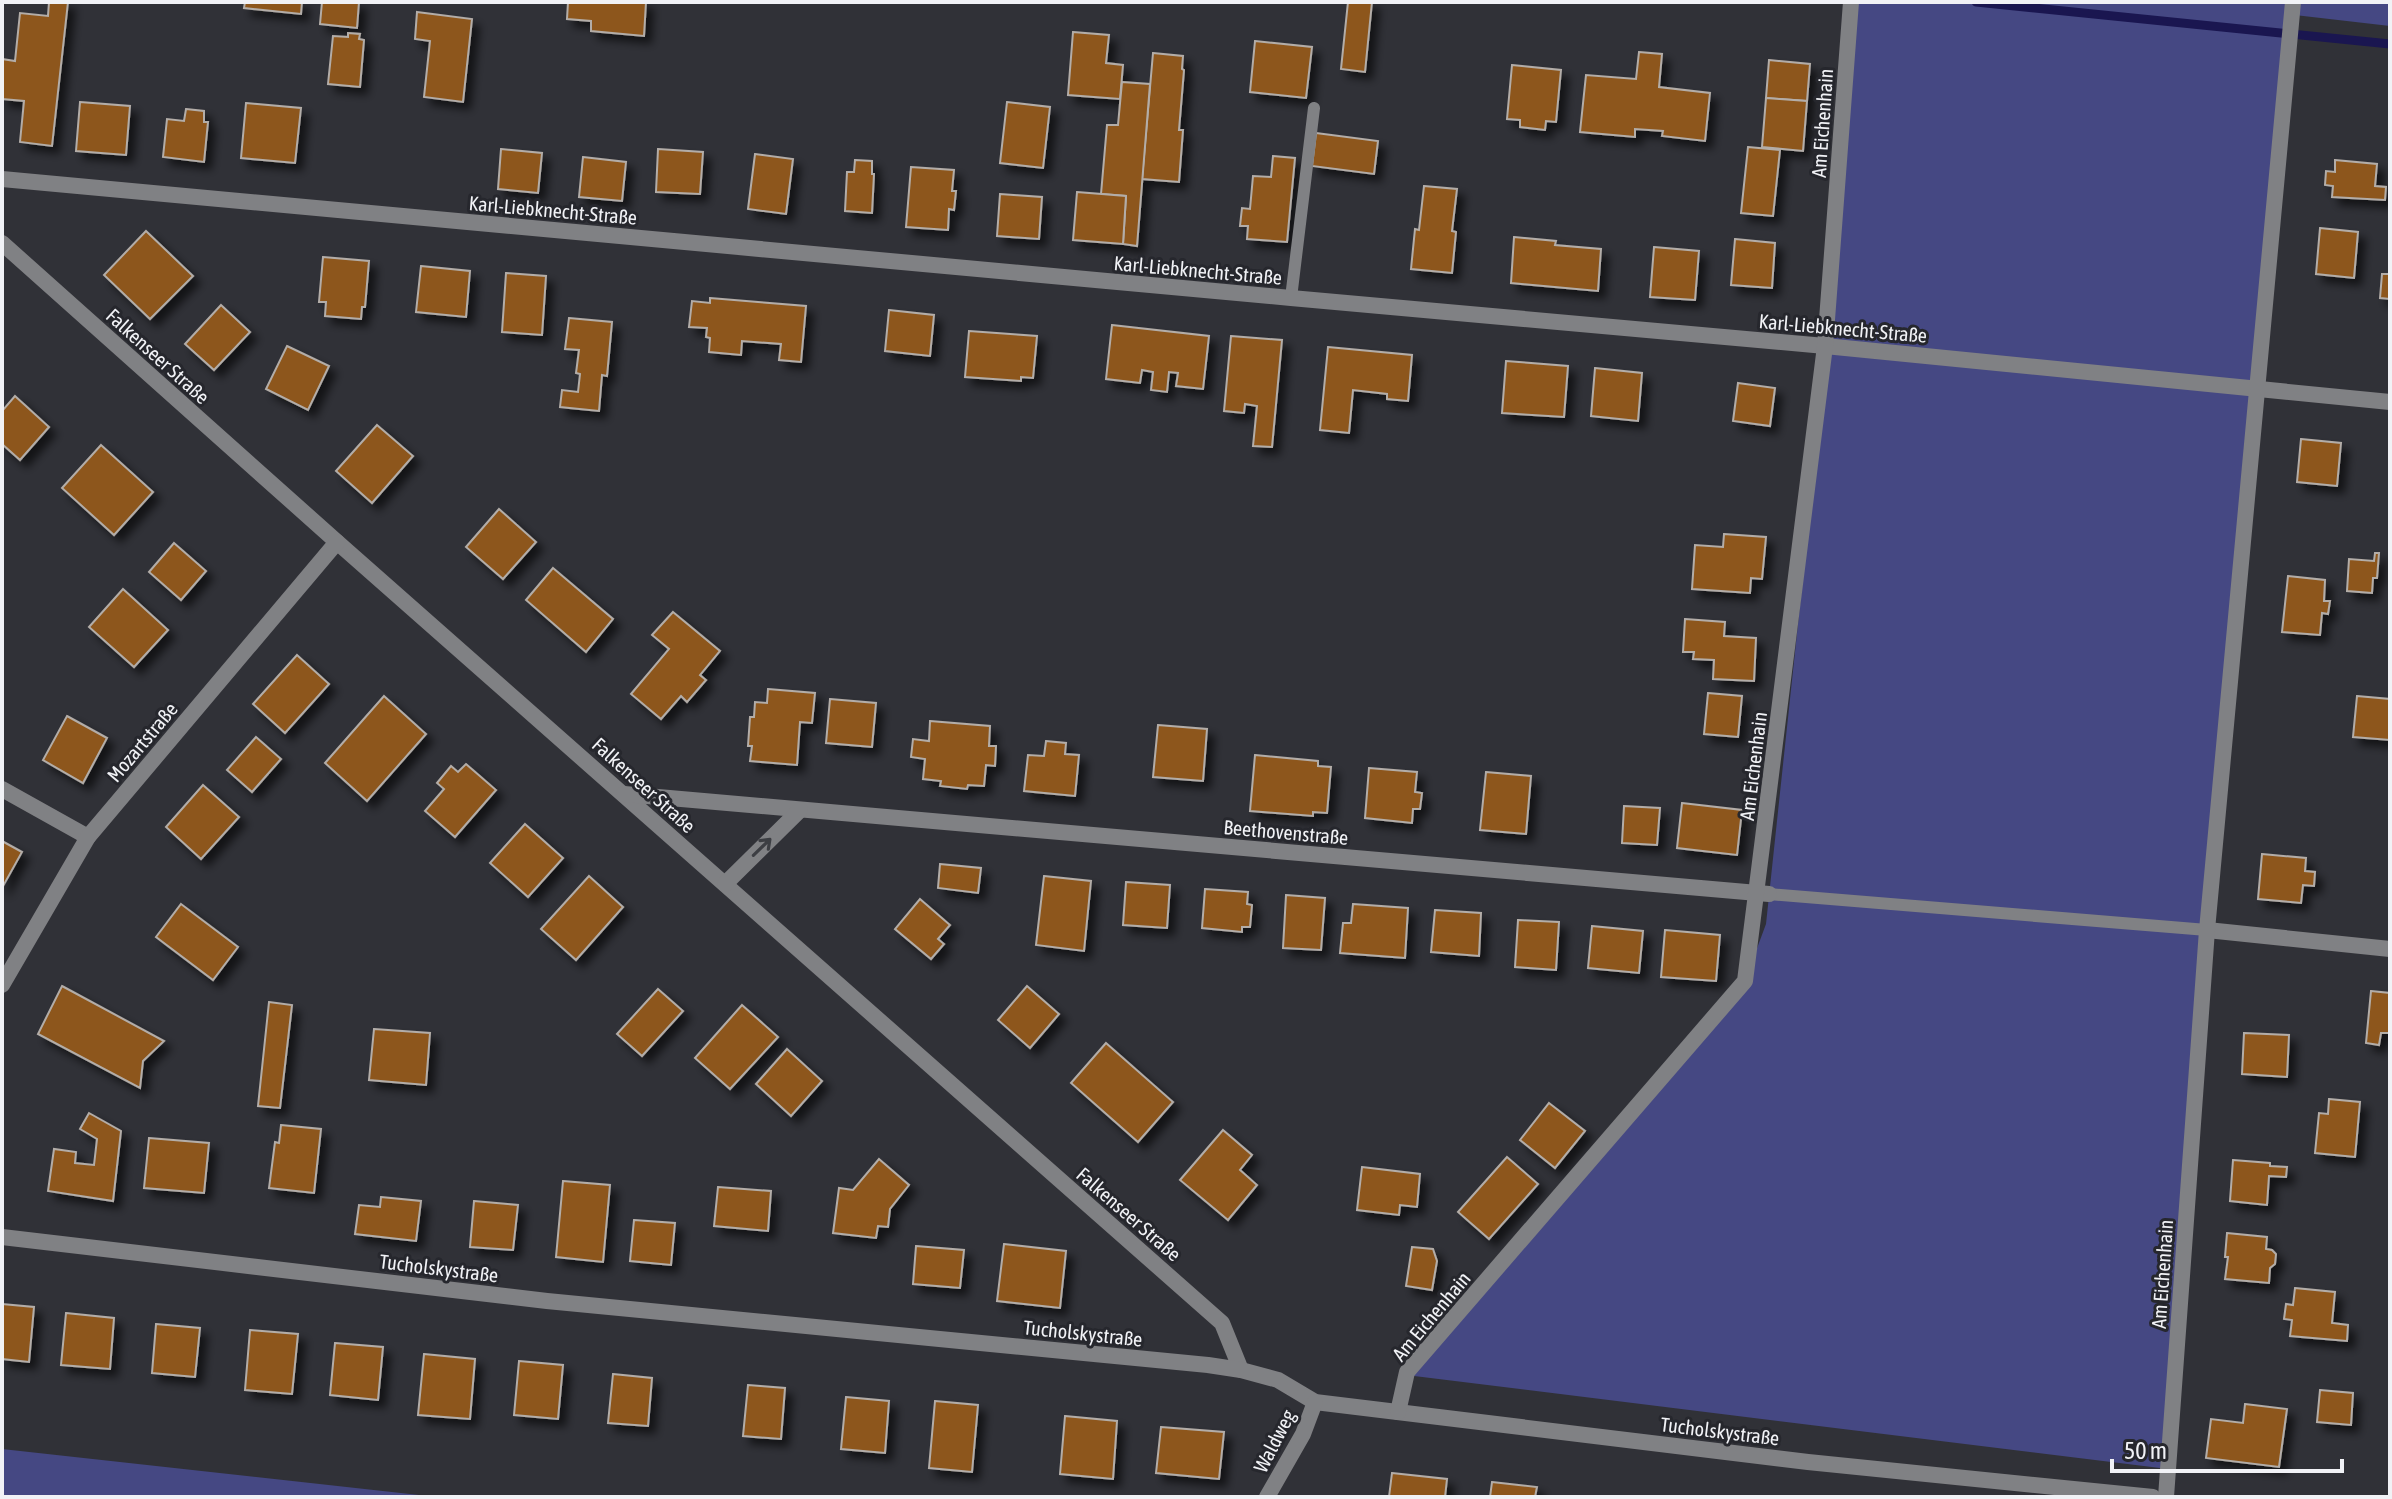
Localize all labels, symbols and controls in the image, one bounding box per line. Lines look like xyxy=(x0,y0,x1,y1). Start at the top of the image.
street label: Am Eichenhain xyxy=(1807,68,1837,178)
street label: Karl-Liebknecht-Straße xyxy=(468,191,638,229)
street label: Karl-Liebknecht-Straße xyxy=(1113,251,1283,289)
street label: Falkenseer Straße xyxy=(102,304,214,408)
street label: Karl-Liebknecht-Straße xyxy=(1758,309,1928,347)
street label: Mozartstraße xyxy=(102,698,182,786)
street label: Am Eichenhain xyxy=(1735,710,1771,822)
street label: Falkenseer Straße xyxy=(588,733,700,837)
street label: Beethovenstraße xyxy=(1223,815,1349,849)
one-way arrow xyxy=(752,838,771,857)
street label: Falkenseer Straße xyxy=(1072,1162,1186,1266)
street label: Am Eichenhain xyxy=(2147,1219,2177,1329)
street label: Tucholskystraße xyxy=(378,1249,500,1287)
street label: Am Eichenhain xyxy=(1387,1267,1475,1365)
street label: Tucholskystraße xyxy=(1022,1315,1144,1351)
street label: Waldweg xyxy=(1248,1405,1300,1476)
street label: Tucholskystraße xyxy=(1659,1412,1781,1450)
scale bar xyxy=(2112,1423,2342,1473)
text: 50 m xyxy=(2124,1437,2167,1464)

